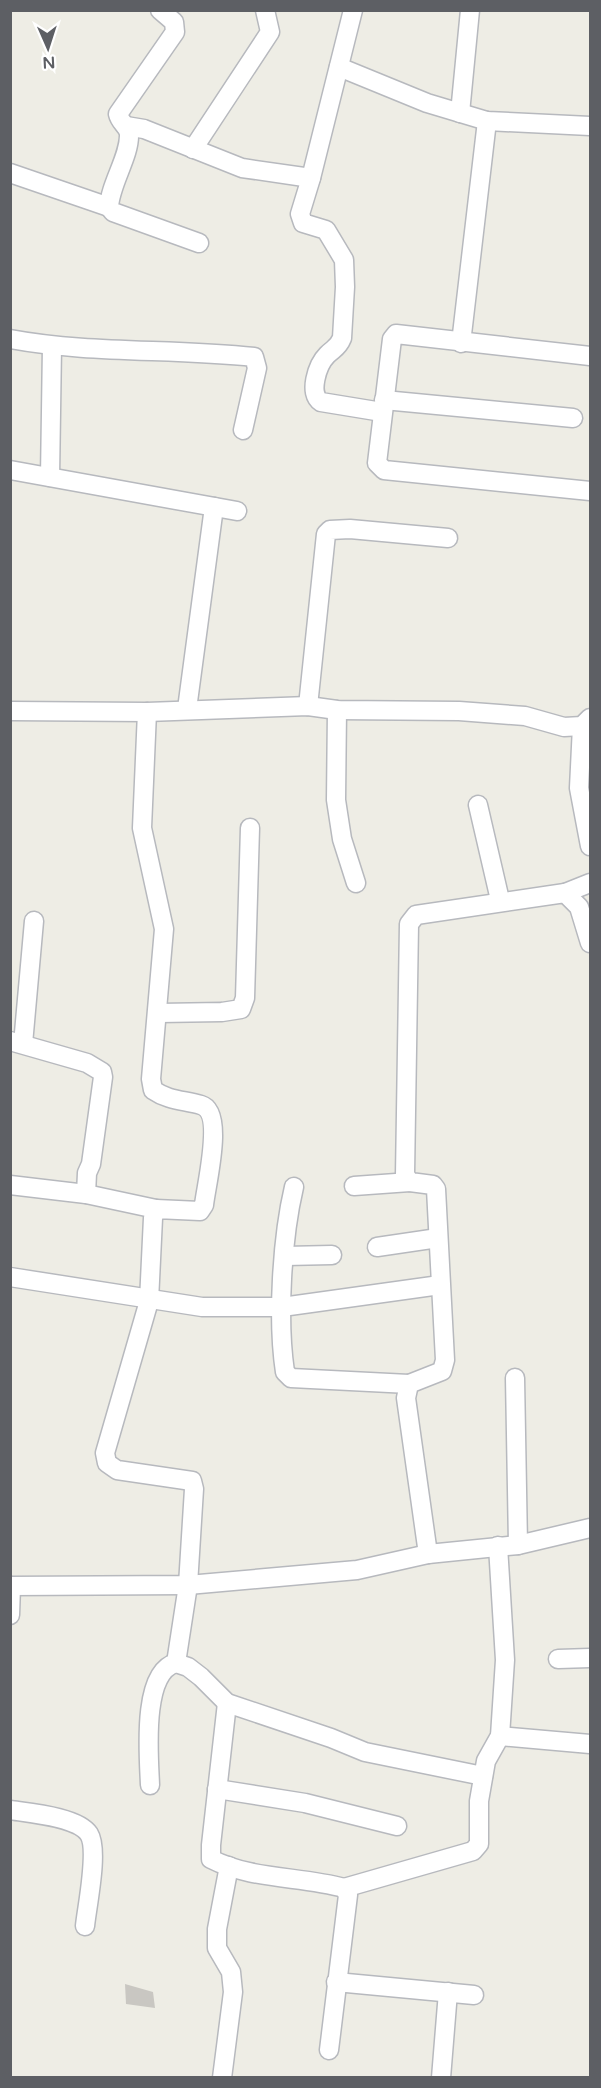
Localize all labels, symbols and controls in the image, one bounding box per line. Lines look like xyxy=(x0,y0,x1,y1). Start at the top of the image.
north arrow xyxy=(18,18,78,78)
text: N xyxy=(42,52,56,72)

